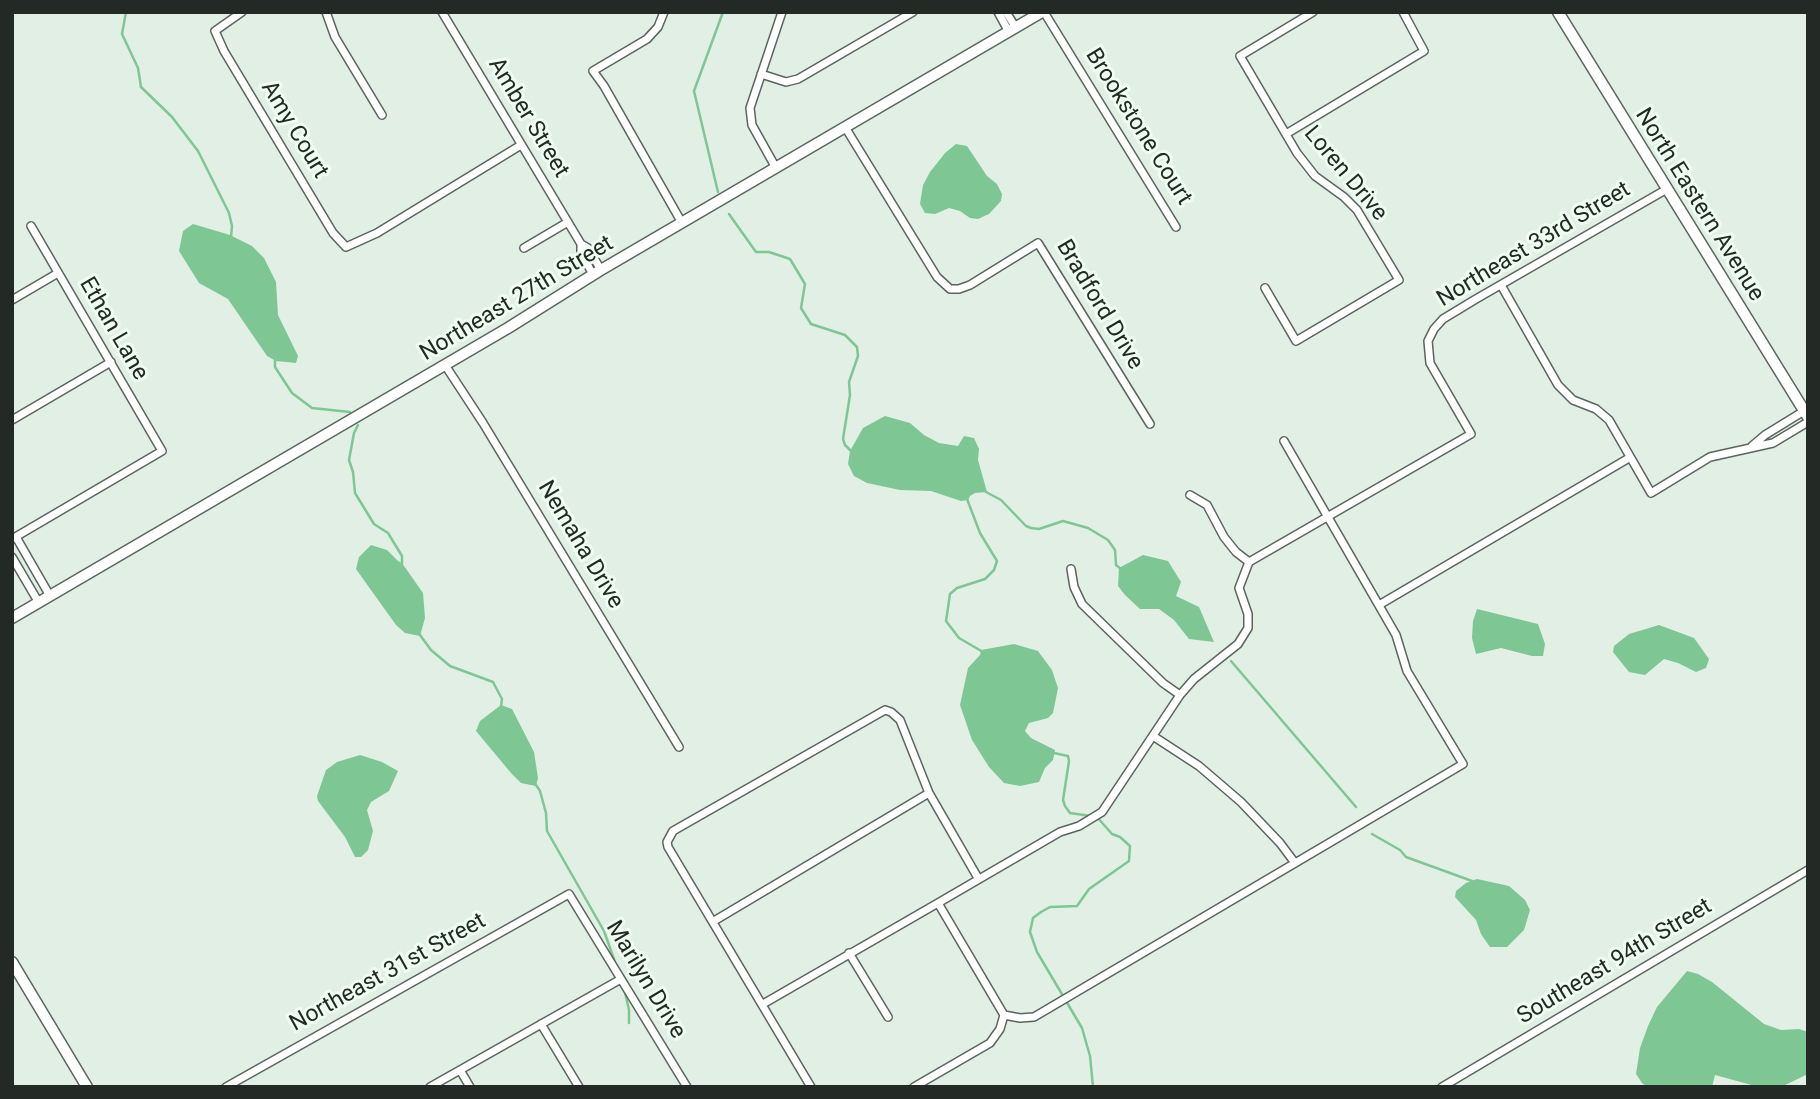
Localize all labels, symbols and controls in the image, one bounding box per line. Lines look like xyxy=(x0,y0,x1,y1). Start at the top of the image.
street label: Brookstone Court xyxy=(1079,44,1197,210)
street label: Amber Street xyxy=(482,53,574,183)
street label: Amy Court xyxy=(254,76,334,184)
street label: North Eastern Avenue xyxy=(1628,103,1770,307)
street label: Loren Drive xyxy=(1297,121,1393,227)
street label: Northeast 33rd Street xyxy=(1432,176,1636,314)
street label: Northeast 27th Street xyxy=(415,230,619,368)
street label: Bradford Drive xyxy=(1050,235,1148,375)
street label: Ethan Lane xyxy=(73,273,153,385)
street label: Nemaha Drive xyxy=(531,476,629,614)
street label: Southeast 94th Street xyxy=(1513,893,1717,1031)
street label: Northeast 31st Street xyxy=(285,908,491,1038)
street label: Marilyn Drive xyxy=(599,916,691,1044)

